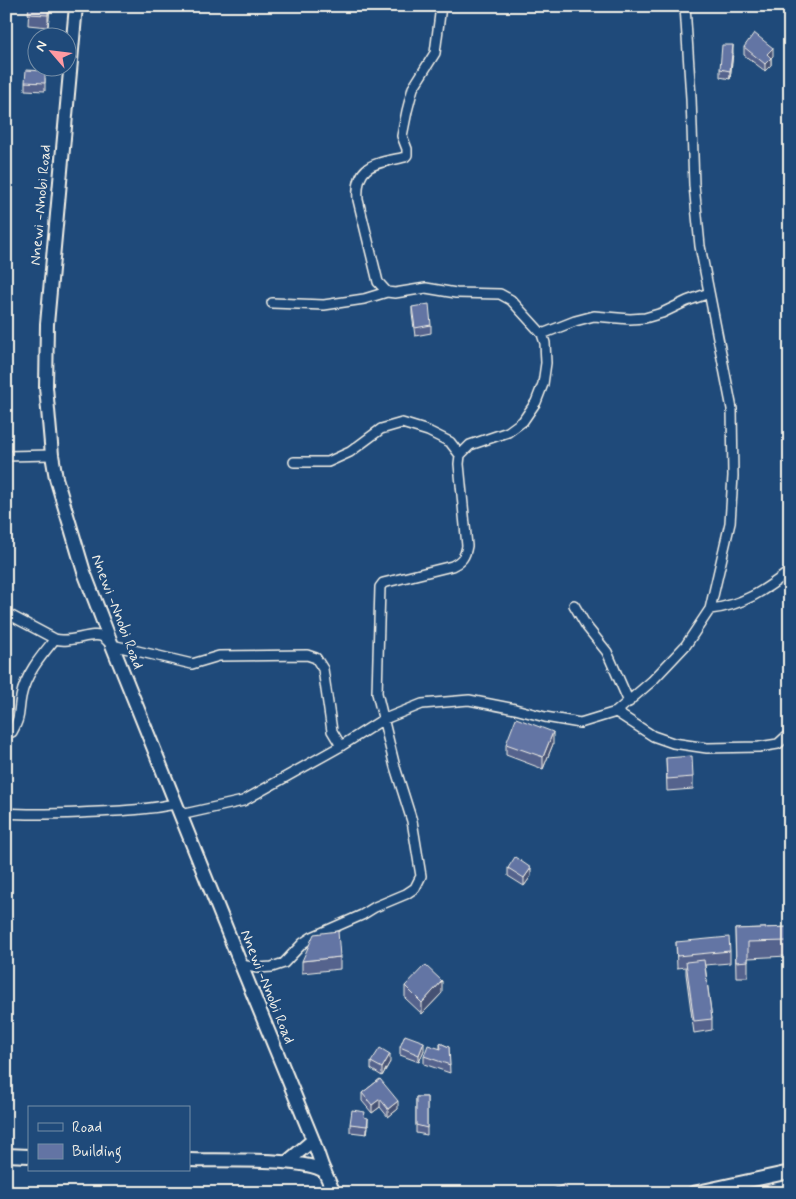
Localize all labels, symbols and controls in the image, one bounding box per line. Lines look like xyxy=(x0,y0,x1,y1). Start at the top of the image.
north arrow xyxy=(28,28,78,78)
text: N xyxy=(31,38,52,55)
street label: Nnewi -Nnobi Road xyxy=(26,144,56,266)
street label: Nnewi -Nnobi Road xyxy=(86,552,148,672)
street label: Nnewi -Nnobi Road xyxy=(235,927,299,1047)
legend xyxy=(28,1106,190,1172)
text: Road xyxy=(72,1118,102,1138)
text: Building xyxy=(72,1142,122,1163)

